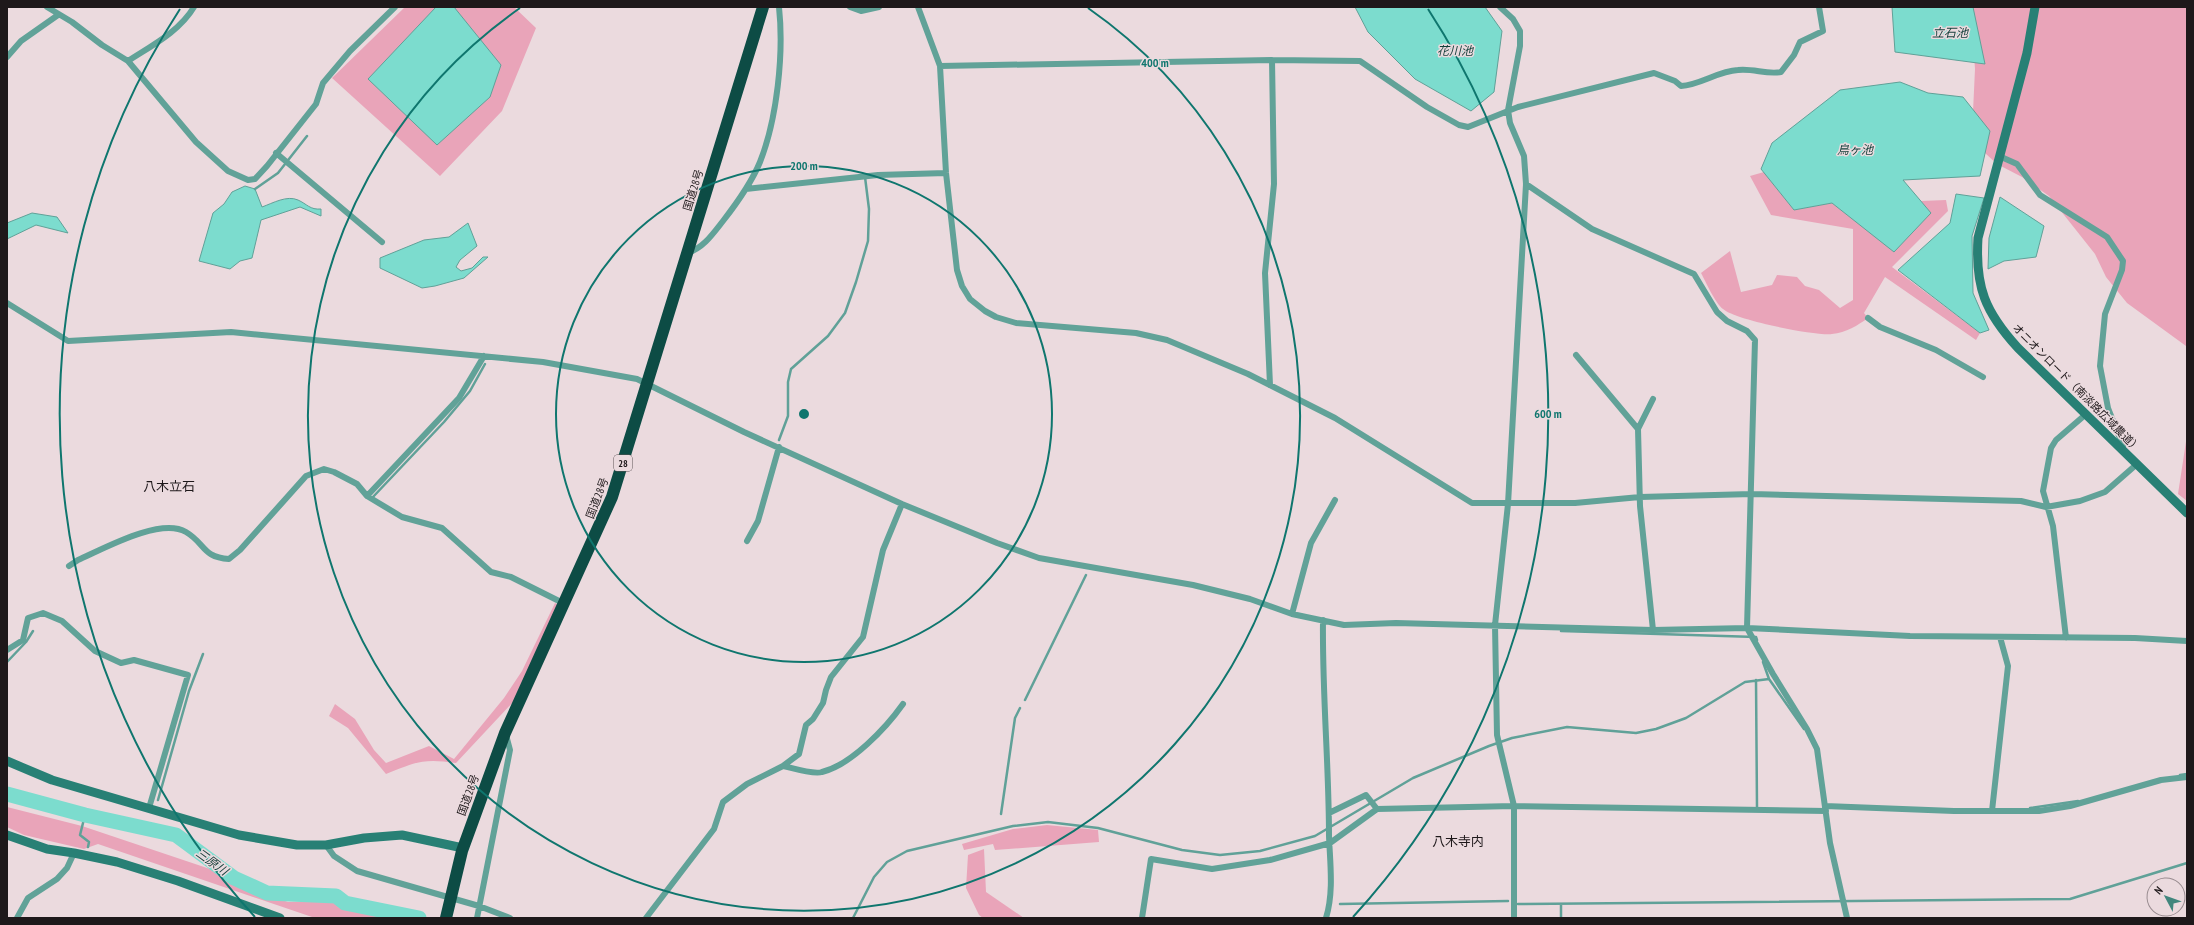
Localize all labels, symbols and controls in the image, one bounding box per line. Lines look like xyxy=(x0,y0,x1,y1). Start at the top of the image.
water label: 立石池 xyxy=(1932,25,1969,40)
water label: 花川池 xyxy=(1437,43,1474,58)
text: 400 m xyxy=(1141,55,1169,70)
water label: 鳥ヶ池 xyxy=(1837,142,1874,157)
text: 200 m xyxy=(790,158,818,173)
street label: 国道28号 xyxy=(680,167,706,213)
street label: オニオンロード（南淡路広域農道） xyxy=(2010,321,2144,455)
text: 600 m xyxy=(1534,406,1562,421)
centre of rings xyxy=(797,407,811,421)
road number: 28 xyxy=(614,455,632,471)
street label: 国道28号 xyxy=(583,475,611,521)
district label: 八木立石 xyxy=(143,478,195,495)
street label: 国道28号 xyxy=(454,772,482,818)
district label: 八木寺内 xyxy=(1432,833,1484,850)
water label: 三原川 xyxy=(193,845,233,879)
north arrow xyxy=(2146,877,2186,917)
text: N xyxy=(2151,884,2166,897)

